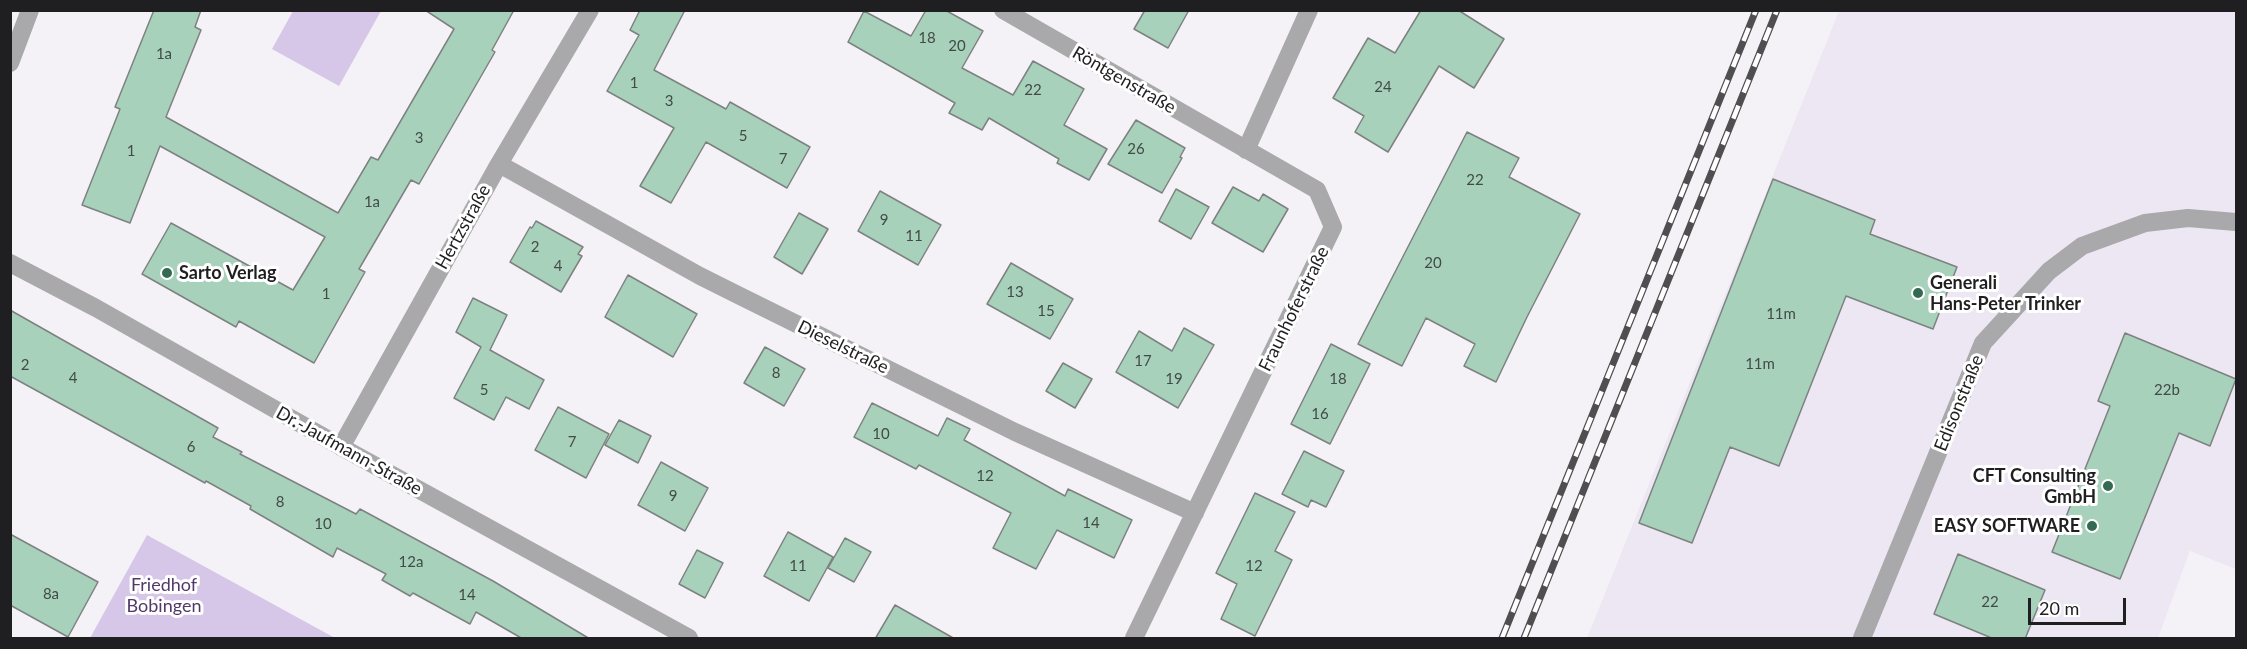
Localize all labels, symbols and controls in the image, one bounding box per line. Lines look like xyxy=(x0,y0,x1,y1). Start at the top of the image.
house number: 18 xyxy=(918,29,936,47)
house number: 20 xyxy=(948,37,966,55)
street label: Röntgenstraße xyxy=(1069,42,1179,118)
house number: 1a xyxy=(156,45,172,63)
house number: 1 xyxy=(630,74,638,92)
house number: 24 xyxy=(1374,78,1392,96)
house number: 22 xyxy=(1024,81,1042,99)
house number: 3 xyxy=(665,92,673,110)
house number: 5 xyxy=(739,127,747,145)
house number: 3 xyxy=(415,129,423,147)
house number: 26 xyxy=(1127,140,1145,158)
house number: 1 xyxy=(127,142,135,160)
house number: 7 xyxy=(779,150,787,168)
house number: 22 xyxy=(1466,171,1484,189)
street label: Hertzstraße xyxy=(431,181,495,273)
house number: 1a xyxy=(364,193,380,211)
house number: 9 xyxy=(880,211,888,229)
house number: 11 xyxy=(905,227,923,245)
house number: 2 xyxy=(531,238,539,256)
street label: Fraunhoferstraße xyxy=(1254,243,1334,375)
house number: 20 xyxy=(1424,254,1442,272)
house number: 4 xyxy=(554,257,562,275)
place label: Sarto Verlag xyxy=(179,262,276,284)
marker: Sarto Verlag xyxy=(160,266,174,280)
place label: Generali Hans-Peter Trinker xyxy=(1930,272,2081,314)
house number: 13 xyxy=(1006,283,1024,301)
house number: 1 xyxy=(322,285,330,303)
marker: Generali Hans-Peter Trinker xyxy=(1911,286,1925,300)
house number: 15 xyxy=(1037,302,1055,320)
house number: 11m xyxy=(1766,305,1796,323)
street label: Dieselstraße xyxy=(794,316,892,378)
house number: 17 xyxy=(1134,352,1152,370)
street label: Edisonstraße xyxy=(1930,352,1988,454)
house number: 11m xyxy=(1745,355,1775,373)
house number: 2 xyxy=(21,356,29,374)
house number: 8 xyxy=(772,364,780,382)
house number: 4 xyxy=(69,369,77,387)
house number: 19 xyxy=(1165,370,1183,388)
house number: 18 xyxy=(1329,370,1347,388)
house number: 5 xyxy=(480,381,488,399)
house number: 22b xyxy=(2154,381,2180,399)
street label: Dr.-Jaufmann-Straße xyxy=(272,402,426,500)
house number: 16 xyxy=(1311,405,1329,423)
house number: 10 xyxy=(872,425,890,443)
house number: 7 xyxy=(568,433,576,451)
house number: 6 xyxy=(187,438,195,456)
place label: CFT Consulting GmbH xyxy=(1973,465,2096,508)
house number: 12 xyxy=(976,467,994,485)
marker: CFT Consulting GmbH xyxy=(2101,479,2115,493)
house number: 9 xyxy=(669,487,677,505)
house number: 8 xyxy=(276,493,284,511)
house number: 14 xyxy=(1082,514,1100,532)
house number: 10 xyxy=(314,515,332,533)
place label: EASY SOFTWARE xyxy=(1934,515,2080,537)
marker: EASY SOFTWARE xyxy=(2085,519,2099,533)
house number: 12a xyxy=(399,553,423,571)
house number: 11 xyxy=(789,557,807,575)
house number: 12 xyxy=(1245,557,1263,575)
park label: Friedhof Bobingen xyxy=(127,574,201,616)
house number: 8a xyxy=(43,585,59,603)
house number: 14 xyxy=(458,586,476,604)
scale bar xyxy=(2031,586,2128,624)
house number: 22 xyxy=(1981,593,1999,611)
text: 20 m xyxy=(2039,597,2079,619)

